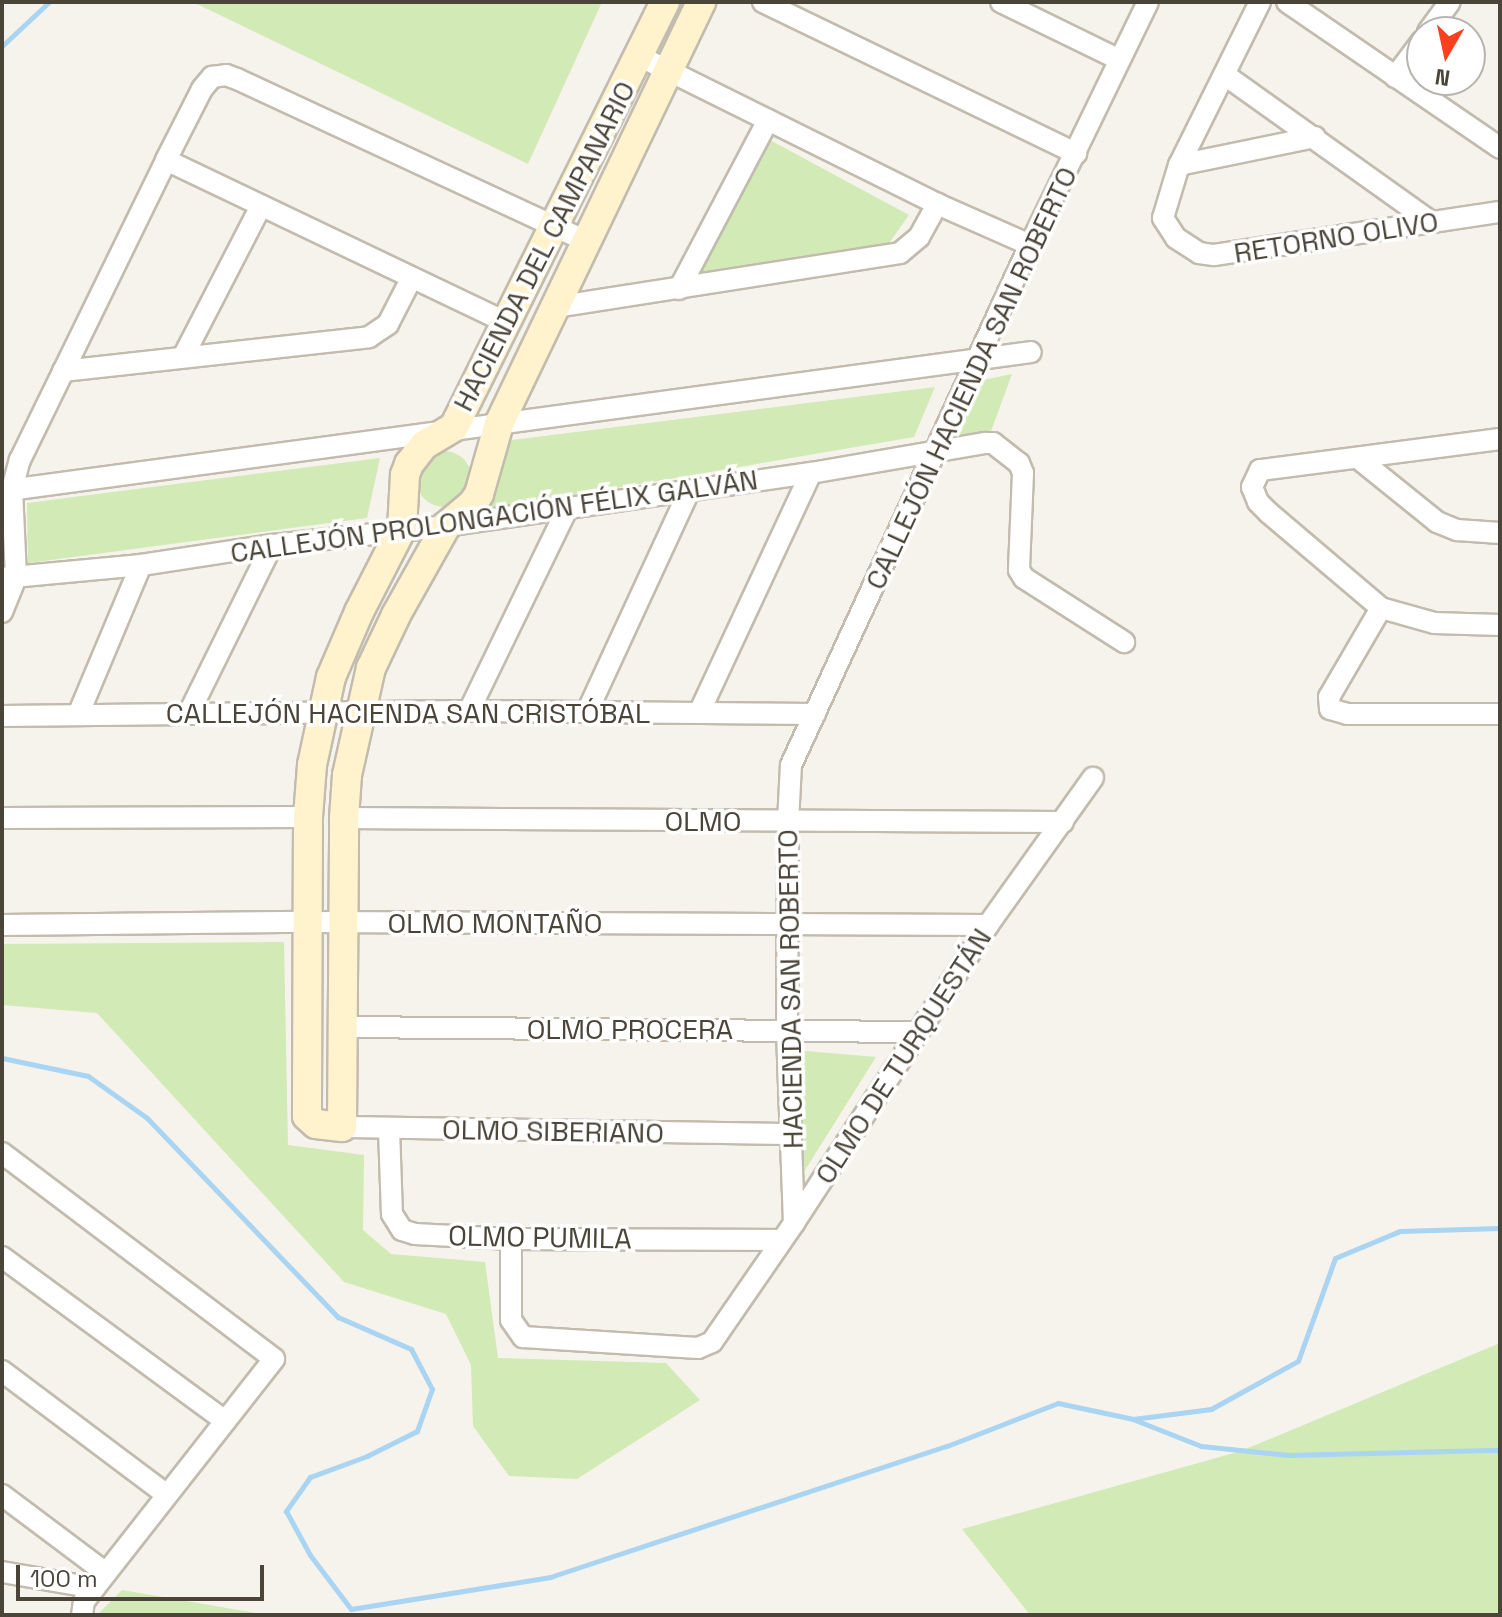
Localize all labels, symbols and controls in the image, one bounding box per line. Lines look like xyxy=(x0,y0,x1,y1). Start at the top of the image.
north arrow xyxy=(1406,16,1486,96)
text: N xyxy=(1433,63,1452,93)
street label: HACIENDA DEL CAMPANARIO xyxy=(446,75,642,417)
street label: CALLEJÓN HACIENDA SAN ROBERTO xyxy=(858,161,1084,595)
street label: RETORNO OLIVO xyxy=(1231,204,1441,270)
street label: CALLEJÓN PROLONGACIÓN FÉLIX GALVÁN xyxy=(228,462,760,570)
street label: CALLEJÓN HACIENDA SAN CRISTÓBAL xyxy=(166,696,650,730)
street label: OLMO xyxy=(665,804,741,838)
street label: HACIENDA SAN ROBERTO xyxy=(770,829,810,1149)
street label: OLMO MONTAÑO xyxy=(387,906,603,940)
street label: OLMO DE TURQUESTÁN xyxy=(808,922,998,1190)
street label: OLMO PROCERA xyxy=(527,1012,733,1046)
street label: OLMO SIBERIANO xyxy=(442,1112,664,1150)
street label: OLMO PUMILA xyxy=(448,1219,632,1255)
scale bar xyxy=(20,1549,268,1599)
text: 100 m xyxy=(30,1563,98,1594)

